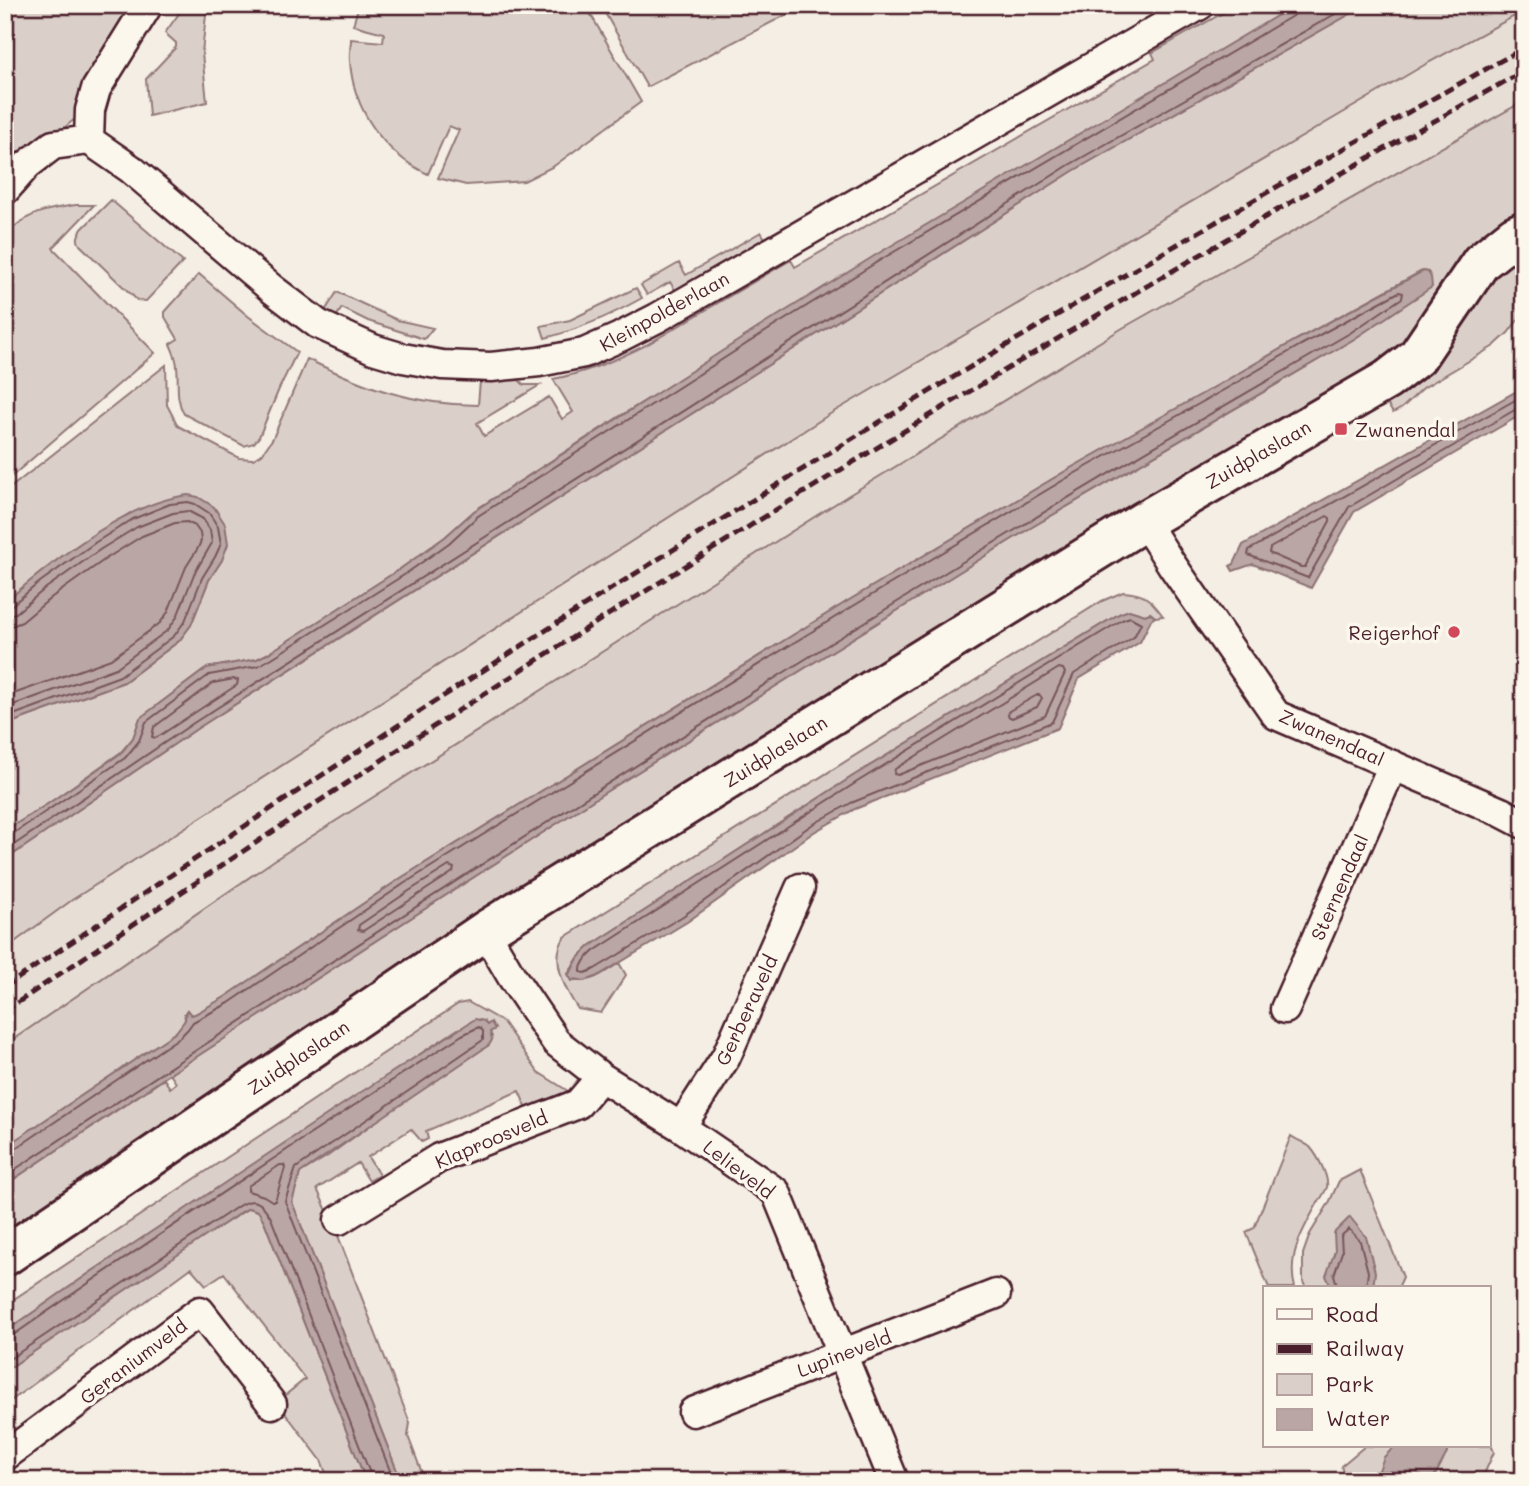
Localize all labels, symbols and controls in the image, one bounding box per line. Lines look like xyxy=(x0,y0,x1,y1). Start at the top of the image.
street label: Kleinpolderlaan xyxy=(595,265,733,357)
street label: Zuidplaslaan xyxy=(1201,414,1315,494)
place label: Zwanendal xyxy=(1355,417,1456,442)
marker: Zwanendal xyxy=(1333,421,1349,437)
place label: Reigerhof xyxy=(1349,620,1441,645)
marker: Reigerhof xyxy=(1446,624,1462,640)
street label: Zwanendaal xyxy=(1275,703,1389,771)
street label: Zuidplaslaan xyxy=(719,709,831,793)
street label: Sternendaal xyxy=(1304,830,1374,944)
street label: Gerberaveld xyxy=(709,951,783,1069)
street label: Zuidplaslaan xyxy=(242,1014,354,1100)
street label: Klaproosveld xyxy=(431,1104,551,1174)
street label: Lelieveld xyxy=(698,1134,780,1204)
legend xyxy=(1263,1286,1490,1448)
text: Road xyxy=(1326,1300,1378,1327)
street label: Geraniumveld xyxy=(74,1313,192,1409)
street label: Lupineveld xyxy=(793,1324,895,1382)
text: Railway xyxy=(1326,1334,1405,1361)
text: Park xyxy=(1326,1370,1374,1397)
text: Water xyxy=(1326,1404,1390,1431)

